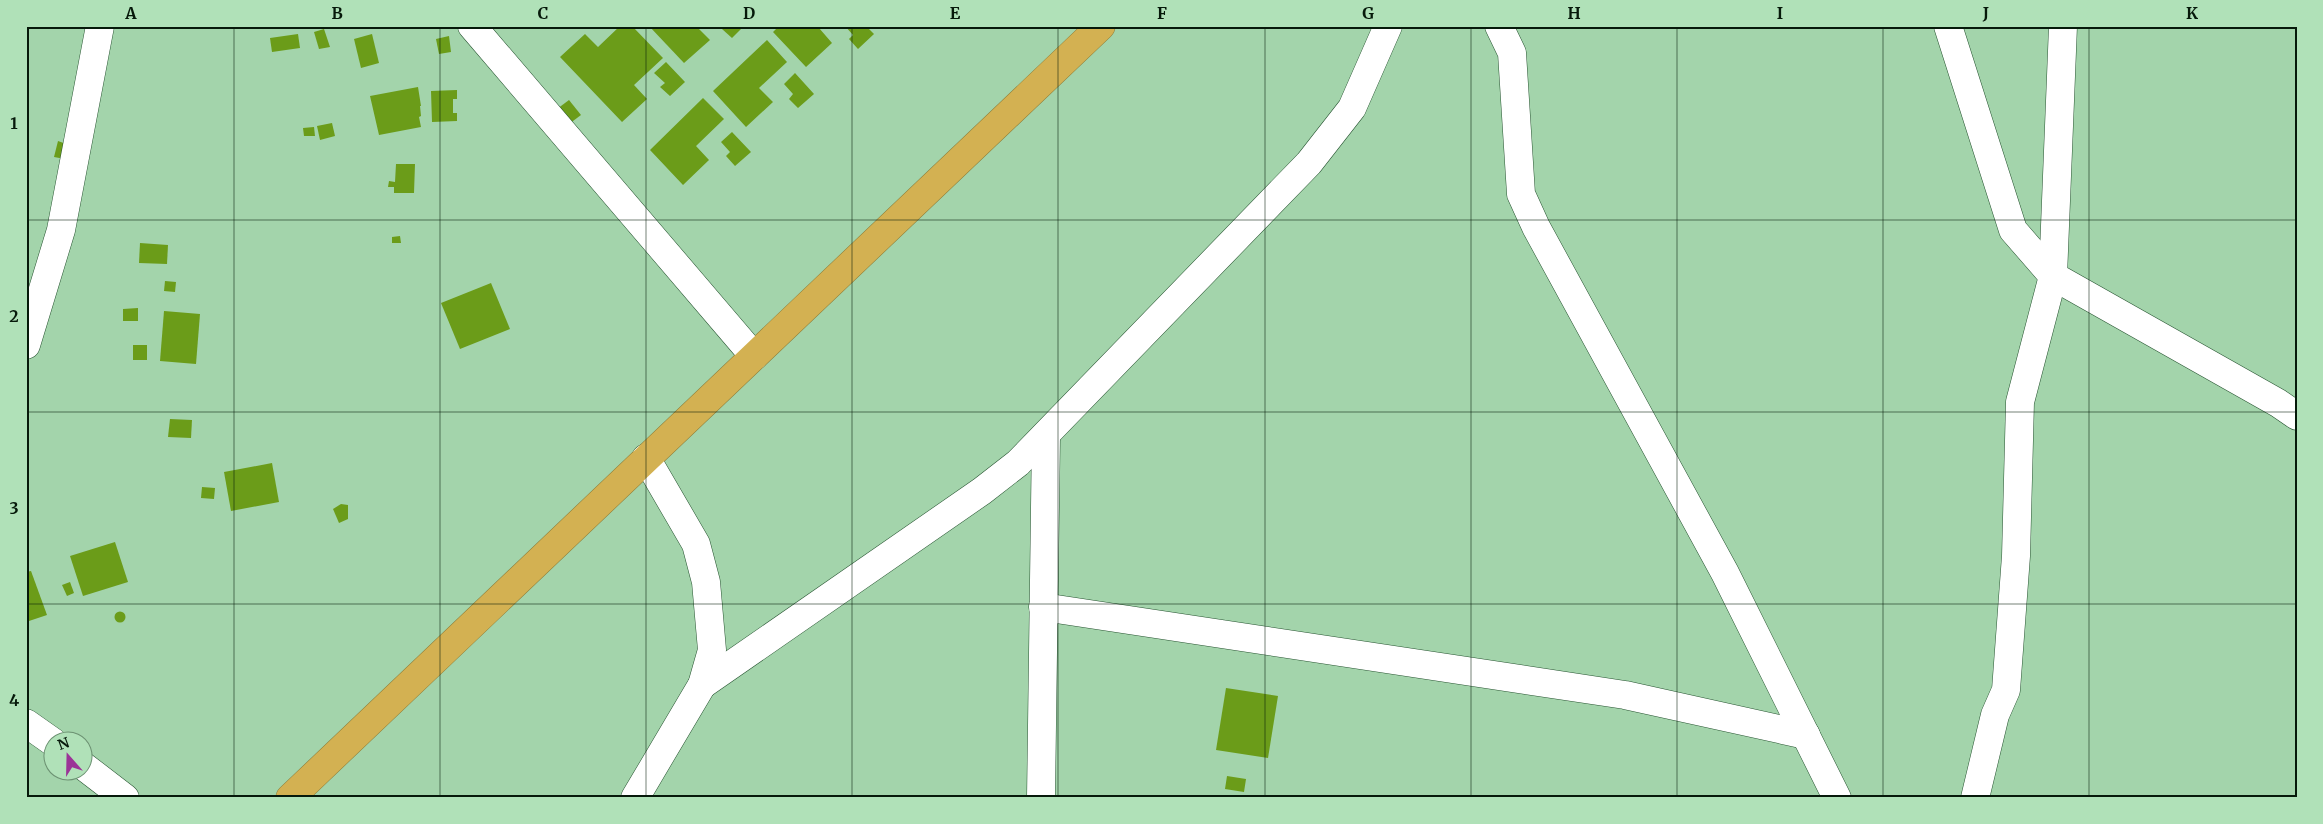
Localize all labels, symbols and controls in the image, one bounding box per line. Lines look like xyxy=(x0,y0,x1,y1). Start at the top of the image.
text: A xyxy=(124,3,137,23)
text: B xyxy=(331,3,343,23)
text: C xyxy=(538,3,548,23)
text: D xyxy=(743,3,755,23)
text: E xyxy=(950,3,961,23)
text: F xyxy=(1157,3,1167,23)
text: G xyxy=(1362,3,1374,23)
text: H xyxy=(1567,3,1581,23)
text: I xyxy=(1777,3,1783,23)
text: J xyxy=(1982,3,1989,23)
text: K xyxy=(2186,3,2198,23)
text: 1 xyxy=(10,113,18,133)
text: 2 xyxy=(9,306,19,326)
text: 3 xyxy=(9,498,19,518)
text: 4 xyxy=(9,690,19,710)
north arrow xyxy=(42,732,92,782)
text: N xyxy=(55,733,72,754)

